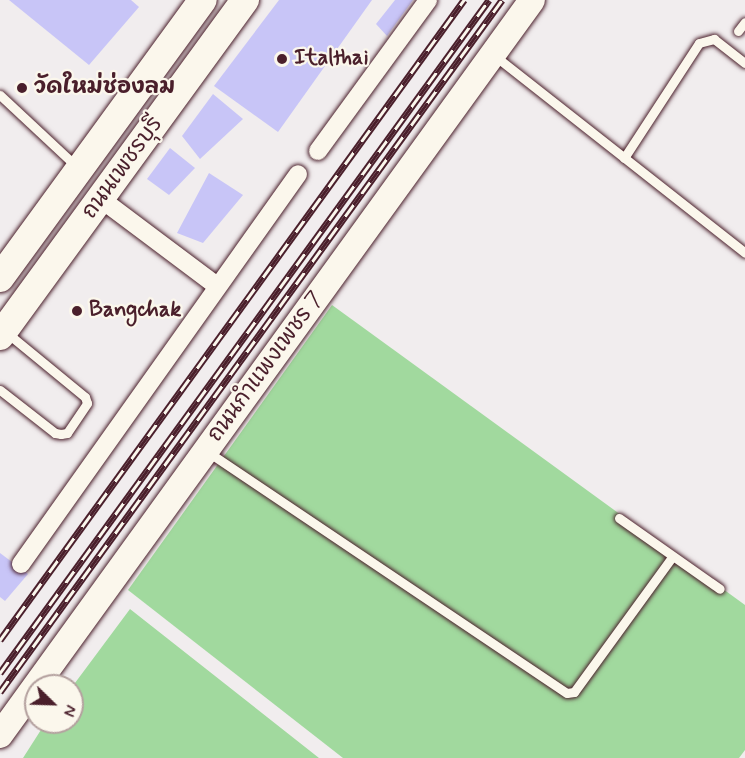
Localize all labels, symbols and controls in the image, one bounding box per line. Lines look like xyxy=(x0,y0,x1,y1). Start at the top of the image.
place label: Italthai xyxy=(294,46,369,72)
marker: Italthai xyxy=(275,52,289,66)
place label: วัดใหม่ช่องลม xyxy=(34,75,175,101)
marker: วัดใหม่ช่องลม xyxy=(15,81,29,95)
street label: ถนนเพชรบุรี xyxy=(77,112,169,224)
street label: ถนนกำแพงเพชร 7 xyxy=(202,287,330,447)
place label: Bangchak xyxy=(89,298,181,324)
marker: Bangchak xyxy=(70,304,84,318)
north arrow xyxy=(24,674,84,734)
text: N xyxy=(57,701,81,719)

